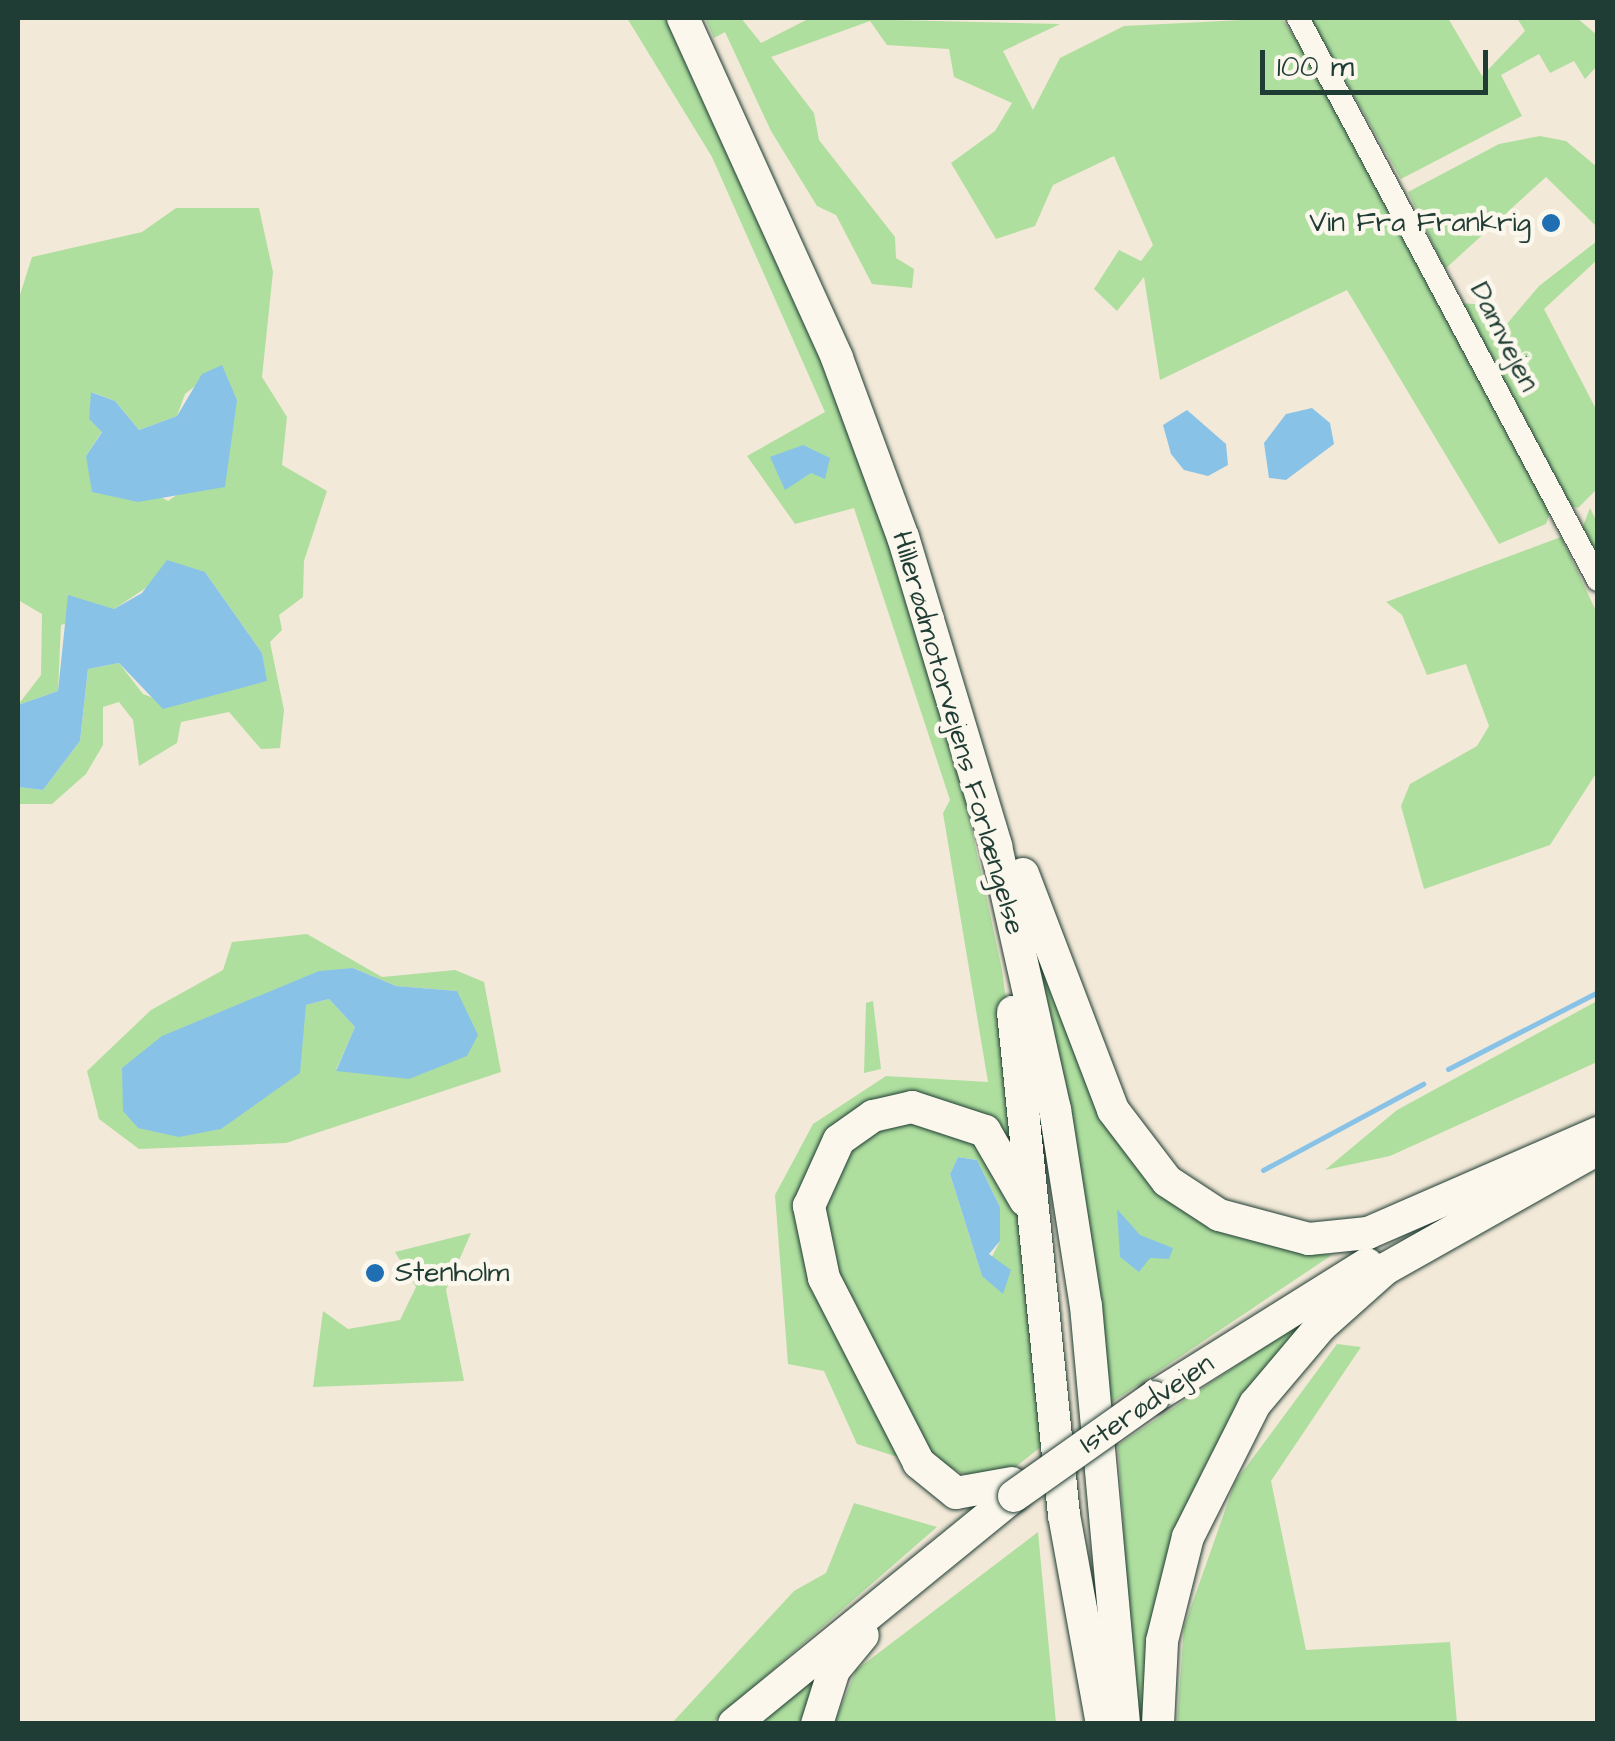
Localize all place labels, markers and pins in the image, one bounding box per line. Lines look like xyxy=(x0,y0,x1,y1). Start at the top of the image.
place label: Vin Fra Frankrig xyxy=(1309,206,1531,240)
marker: Vin Fra Frankrig xyxy=(1540,212,1562,234)
place label: Stenholm xyxy=(395,1256,509,1290)
marker: Stenholm xyxy=(364,1262,386,1284)

